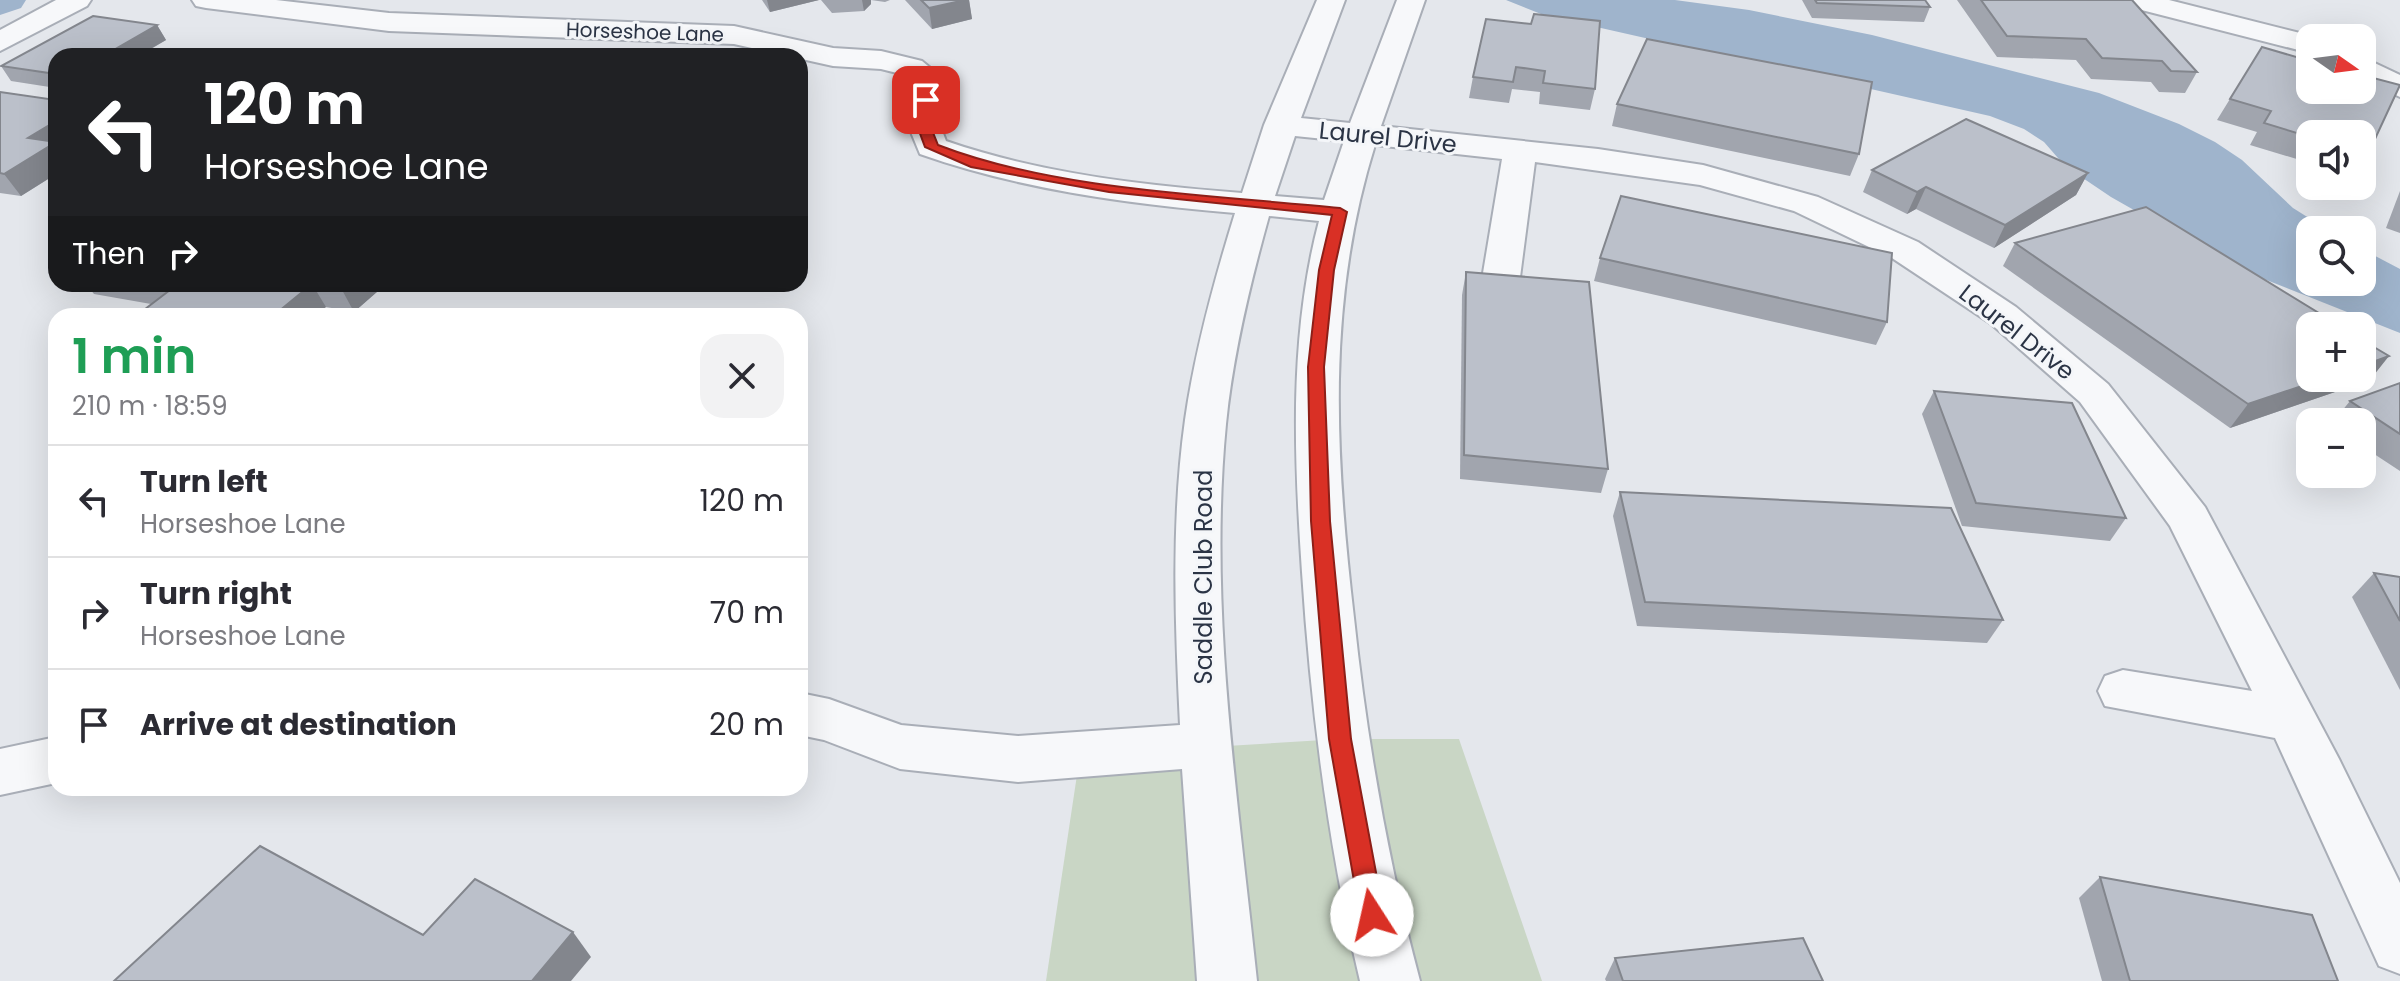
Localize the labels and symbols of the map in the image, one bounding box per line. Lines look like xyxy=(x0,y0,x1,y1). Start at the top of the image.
street label: Horseshoe Lane xyxy=(566,15,724,49)
north arrow xyxy=(2296,24,2376,104)
pin xyxy=(892,66,960,134)
street label: Laurel Drive xyxy=(1318,113,1458,161)
street label: Laurel Drive xyxy=(1952,276,2082,388)
street label: Saddle Club Road xyxy=(1187,470,1220,684)
position arrow xyxy=(1330,873,1414,957)

